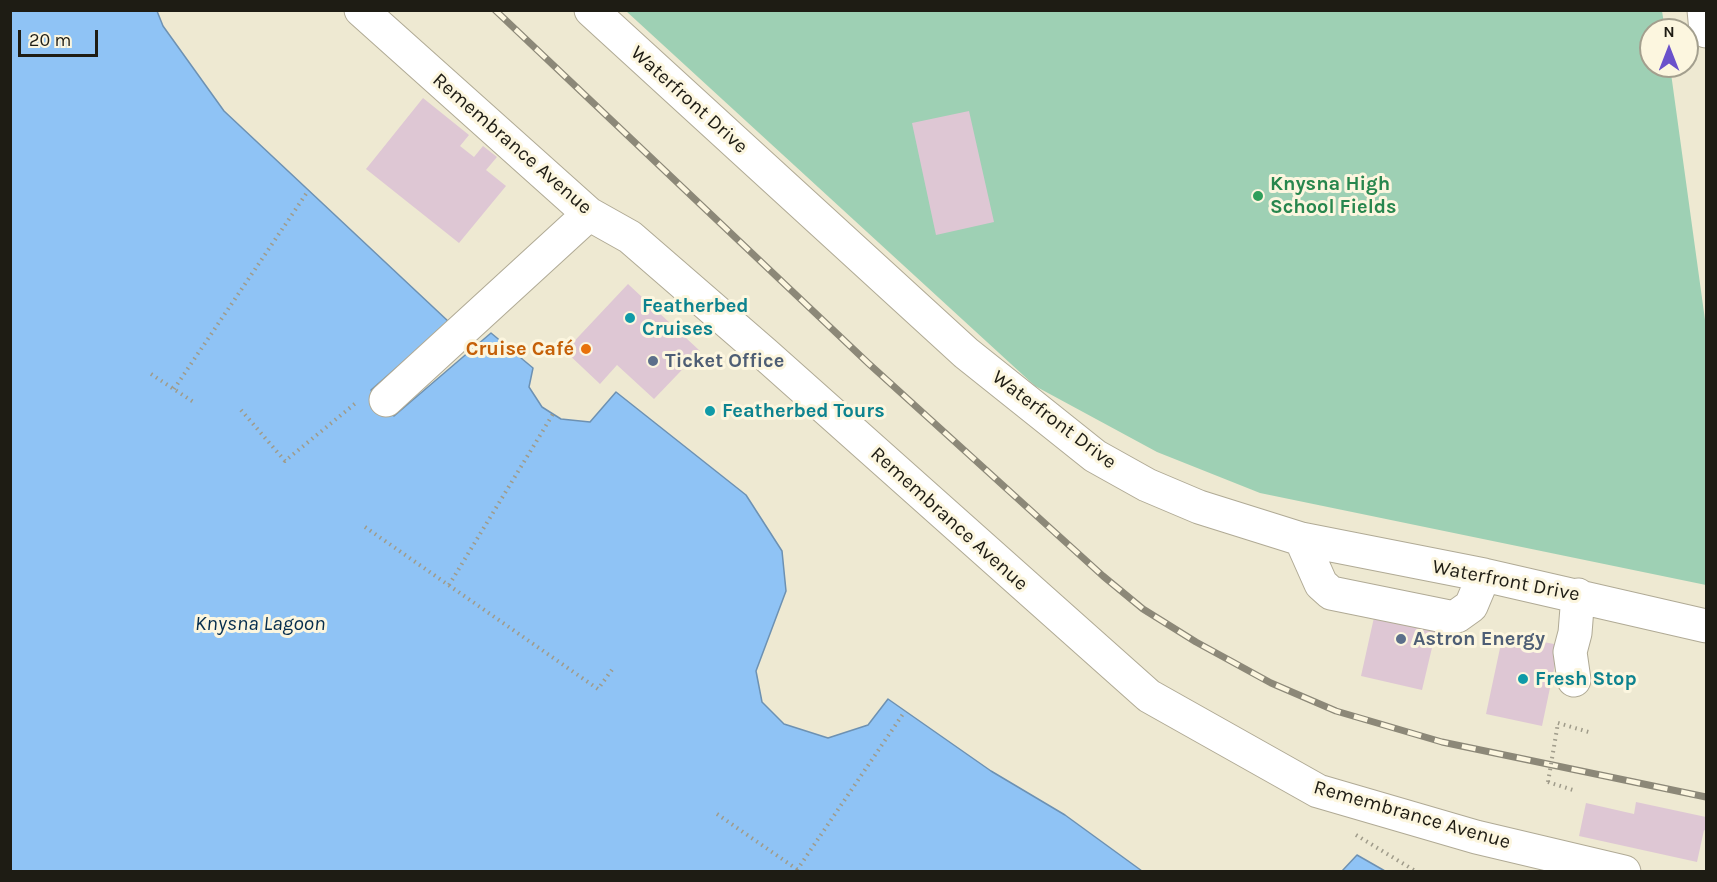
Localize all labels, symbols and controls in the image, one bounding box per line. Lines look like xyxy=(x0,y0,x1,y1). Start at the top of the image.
scale bar xyxy=(21,18,100,56)
north arrow xyxy=(1639,18,1699,78)
text: N xyxy=(1663,22,1675,41)
text: 20 m xyxy=(29,29,71,51)
street label: Waterfront Drive xyxy=(625,41,753,159)
street label: Remembrance Avenue xyxy=(427,68,597,220)
place label: Knysna High School Fields xyxy=(1270,172,1397,219)
marker: Knysna High School Fields xyxy=(1251,189,1265,203)
place label: Featherbed Cruises xyxy=(642,294,749,341)
marker: Featherbed Cruises xyxy=(623,311,637,325)
place label: Cruise Café xyxy=(466,337,574,361)
marker: Cruise Café xyxy=(579,342,593,356)
place label: Ticket Office xyxy=(665,349,784,373)
marker: Ticket Office xyxy=(646,354,660,368)
street label: Waterfront Drive xyxy=(987,365,1121,475)
place label: Featherbed Tours xyxy=(722,399,885,423)
marker: Featherbed Tours xyxy=(703,404,717,418)
street label: Remembrance Avenue xyxy=(865,442,1033,596)
street label: Waterfront Drive xyxy=(1430,555,1582,607)
water label: Knysna Lagoon xyxy=(195,611,325,637)
place label: Astron Energy xyxy=(1413,627,1545,651)
marker: Astron Energy xyxy=(1394,632,1408,646)
place label: Fresh Stop xyxy=(1535,667,1637,691)
marker: Fresh Stop xyxy=(1516,672,1530,686)
street label: Remembrance Avenue xyxy=(1311,775,1513,855)

